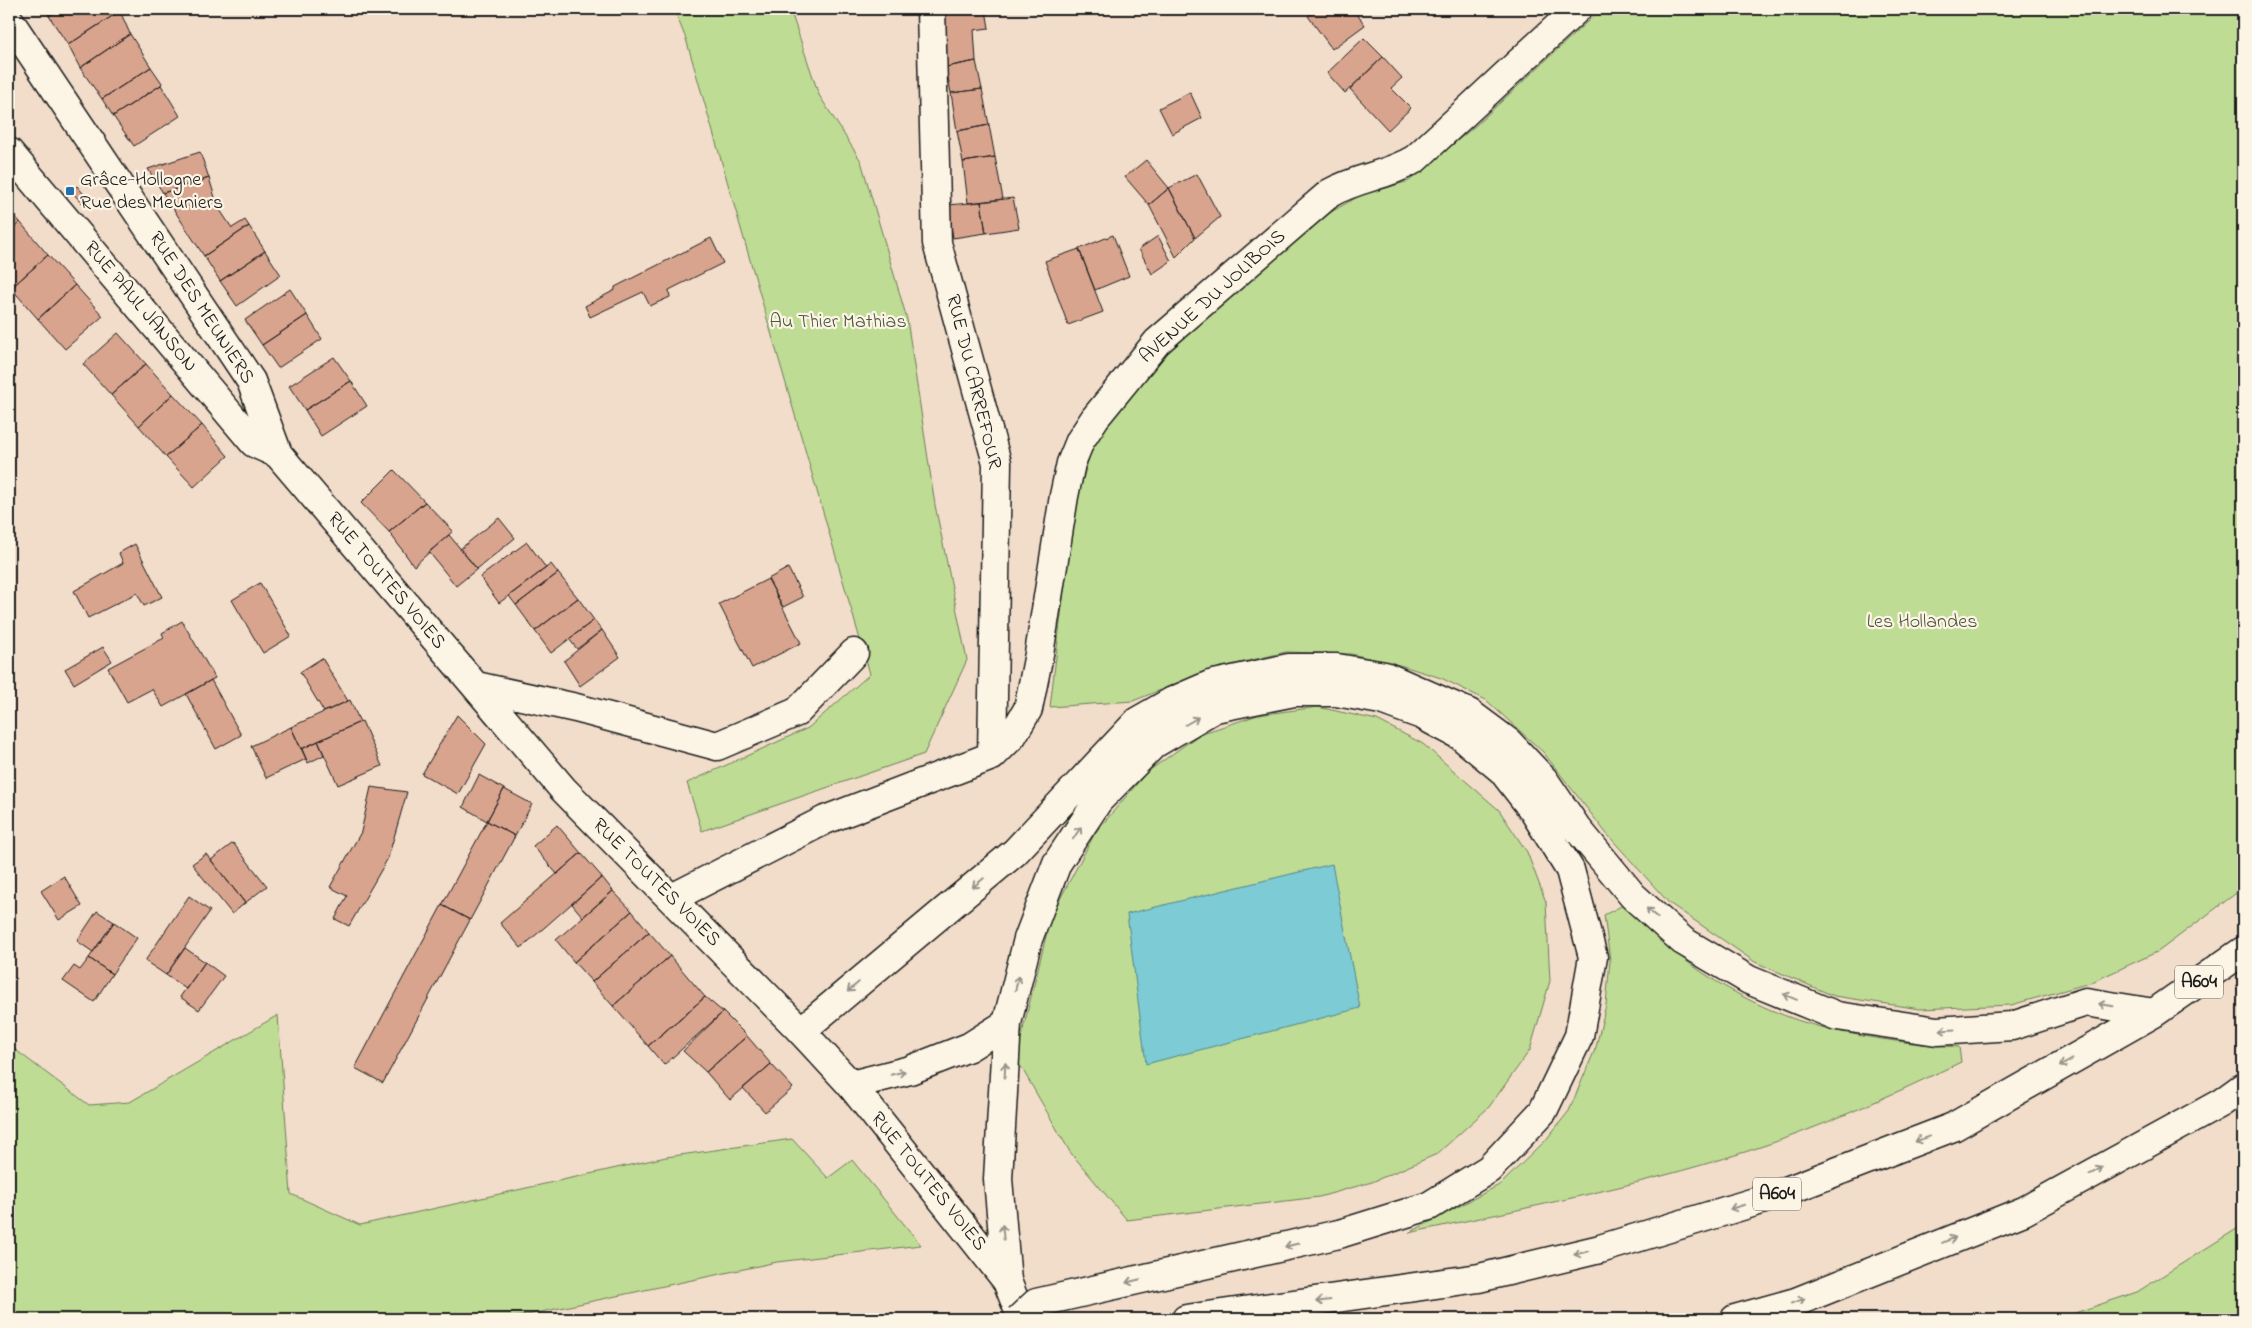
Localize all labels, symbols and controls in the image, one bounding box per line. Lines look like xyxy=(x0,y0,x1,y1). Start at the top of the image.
place label: Grâce-Hollogne Rue des Meuniers xyxy=(80,166,223,218)
marker: Grâce-Hollogne Rue des Meuniers xyxy=(64,185,76,197)
street label: AVENUE DU JOLIBOIS xyxy=(1133,223,1293,371)
street label: RUE DES MEUNIERS xyxy=(141,226,261,390)
street label: RUE PAUL JANSON xyxy=(76,235,204,379)
street label: RUE DU CARREFOUR xyxy=(937,292,1009,473)
park label: Au Thier Mathias xyxy=(769,308,907,337)
street label: RUE TOUTES VOIES xyxy=(320,506,452,656)
park label: Les Hollandes xyxy=(1867,608,1977,637)
one-way arrow xyxy=(1184,716,1198,726)
street label: RUE TOUTES VOIES xyxy=(585,812,727,954)
one-way arrow xyxy=(1072,827,1082,841)
one-way arrow xyxy=(971,877,984,889)
one-way arrow xyxy=(1646,907,1659,919)
road number: A604 xyxy=(2175,966,2223,999)
one-way arrow xyxy=(1013,976,1022,992)
one-way arrow xyxy=(847,982,860,993)
one-way arrow xyxy=(1783,992,1798,1001)
one-way arrow xyxy=(2098,1000,2114,1010)
one-way arrow xyxy=(1940,1026,1956,1035)
one-way arrow xyxy=(2059,1058,2073,1068)
one-way arrow xyxy=(1000,1062,1009,1078)
one-way arrow xyxy=(889,1068,905,1077)
street label: RUE TOUTES VOIES xyxy=(863,1106,993,1258)
one-way arrow xyxy=(1915,1134,1930,1144)
one-way arrow xyxy=(2088,1166,2103,1175)
road number: A604 xyxy=(1753,1178,1801,1210)
one-way arrow xyxy=(1730,1203,1746,1213)
one-way arrow xyxy=(998,1225,1008,1241)
one-way arrow xyxy=(1941,1235,1956,1245)
one-way arrow xyxy=(1284,1241,1300,1250)
one-way arrow xyxy=(1574,1249,1590,1258)
one-way arrow xyxy=(1126,1277,1142,1286)
one-way arrow xyxy=(1315,1296,1331,1306)
one-way arrow xyxy=(1790,1296,1806,1305)

